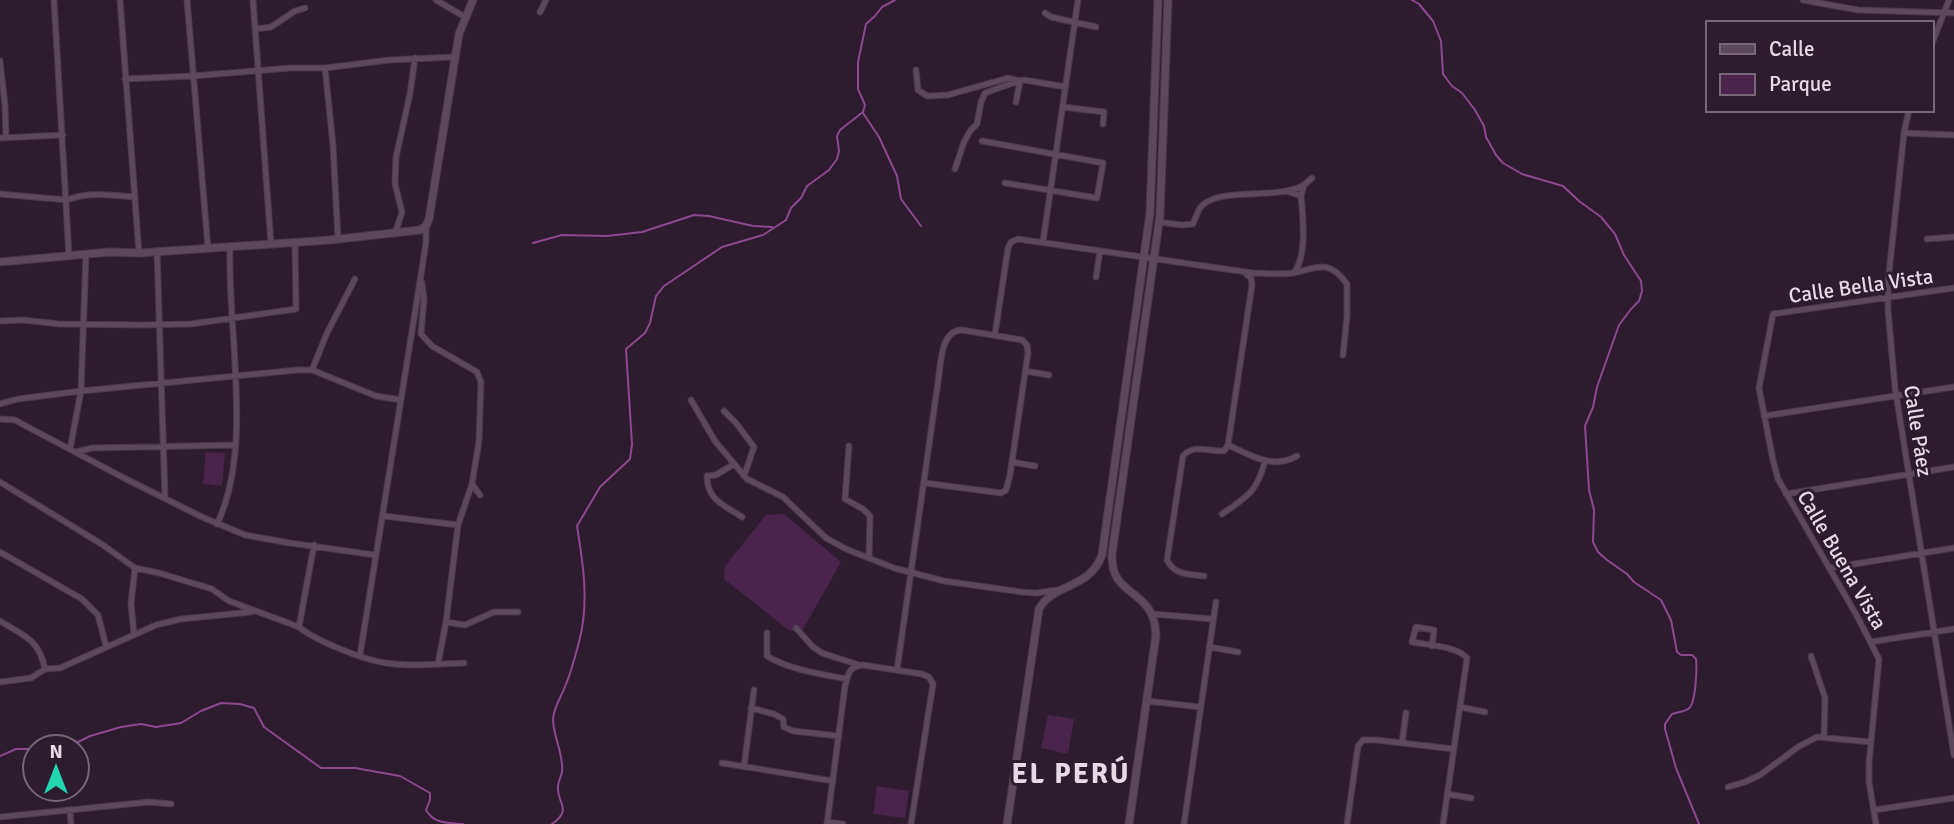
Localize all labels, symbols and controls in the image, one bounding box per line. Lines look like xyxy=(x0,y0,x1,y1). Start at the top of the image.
legend xyxy=(1706,21,1933,112)
text: Calle xyxy=(1769,36,1815,62)
text: Parque xyxy=(1769,71,1832,97)
street label: Calle Bella Vista xyxy=(1787,263,1935,309)
street label: Calle Páez xyxy=(1898,383,1938,479)
street label: Calle Buena Vista xyxy=(1792,486,1892,634)
north arrow xyxy=(21,733,91,803)
text: N xyxy=(49,740,63,764)
district label: EL PERÚ xyxy=(1011,755,1131,791)

